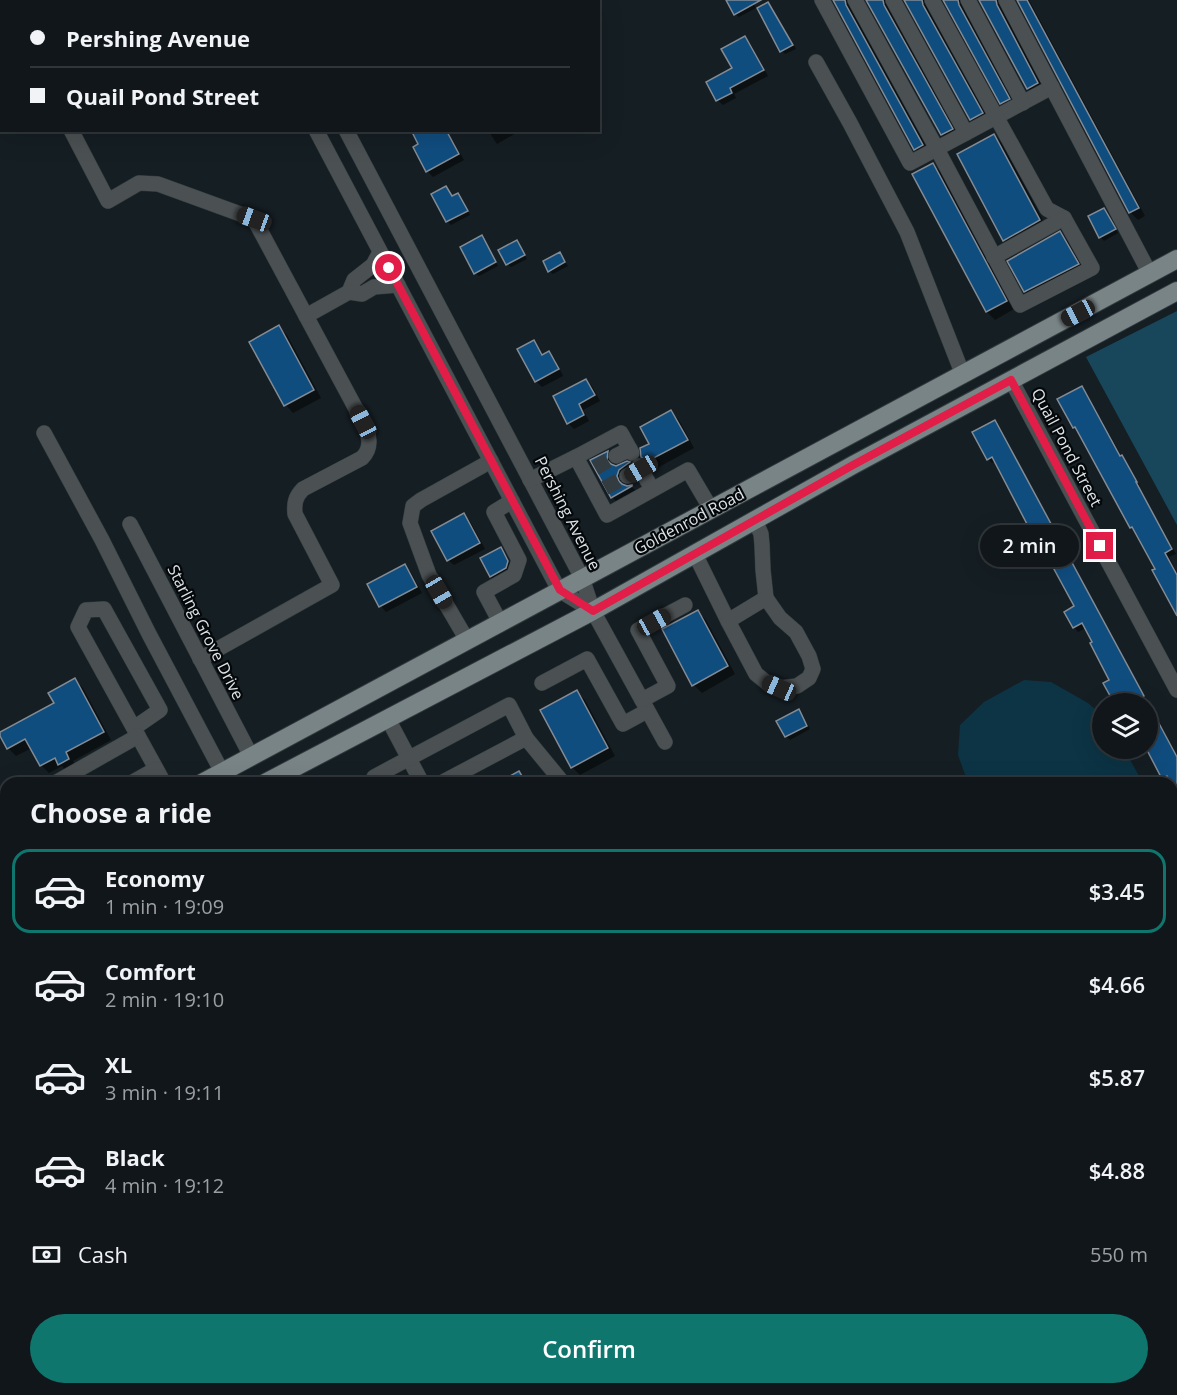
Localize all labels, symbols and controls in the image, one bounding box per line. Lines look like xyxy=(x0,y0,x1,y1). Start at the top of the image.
text: Pershing Avenue xyxy=(66,23,250,53)
text: Quail Pond Street xyxy=(66,81,259,111)
car xyxy=(234,204,274,234)
route start xyxy=(375,254,402,281)
car xyxy=(1058,297,1098,329)
street label: Quail Pond Street xyxy=(1027,384,1108,510)
car xyxy=(347,402,379,442)
street label: Pershing Avenue xyxy=(530,452,606,574)
car xyxy=(621,452,661,486)
street label: Goldenrod Road xyxy=(630,483,748,559)
callout: 2 min xyxy=(980,525,1079,567)
text: 2 min xyxy=(1003,532,1057,559)
route end xyxy=(1086,532,1113,559)
street label: Starling Grove Drive xyxy=(162,561,250,703)
car xyxy=(422,572,456,612)
car xyxy=(634,605,674,639)
car xyxy=(759,672,799,704)
map controls xyxy=(1092,693,1158,759)
button: layers xyxy=(1092,693,1158,759)
text: Choose a ride xyxy=(30,794,212,831)
text: Economy xyxy=(105,863,204,893)
icon: car xyxy=(33,864,87,918)
text: $3.45 xyxy=(1089,876,1145,906)
text: 1 min · 19:09 xyxy=(105,893,224,920)
text: Comfort xyxy=(105,956,196,986)
icon: car xyxy=(33,957,87,1011)
text: $4.66 xyxy=(1089,969,1145,999)
text: 2 min · 19:10 xyxy=(105,986,224,1013)
text: XL xyxy=(105,1049,132,1079)
icon: car xyxy=(33,1050,87,1104)
text: $5.87 xyxy=(1089,1062,1145,1092)
text: 3 min · 19:11 xyxy=(105,1079,224,1106)
text: Black xyxy=(105,1142,165,1172)
icon: car xyxy=(33,1143,87,1197)
text: $4.88 xyxy=(1089,1155,1145,1185)
text: 4 min · 19:12 xyxy=(105,1172,224,1199)
icon: cash xyxy=(30,1238,63,1271)
text: Cash xyxy=(78,1239,128,1269)
text: 550 m xyxy=(1090,1241,1148,1268)
button: Confirm xyxy=(30,1314,1148,1383)

